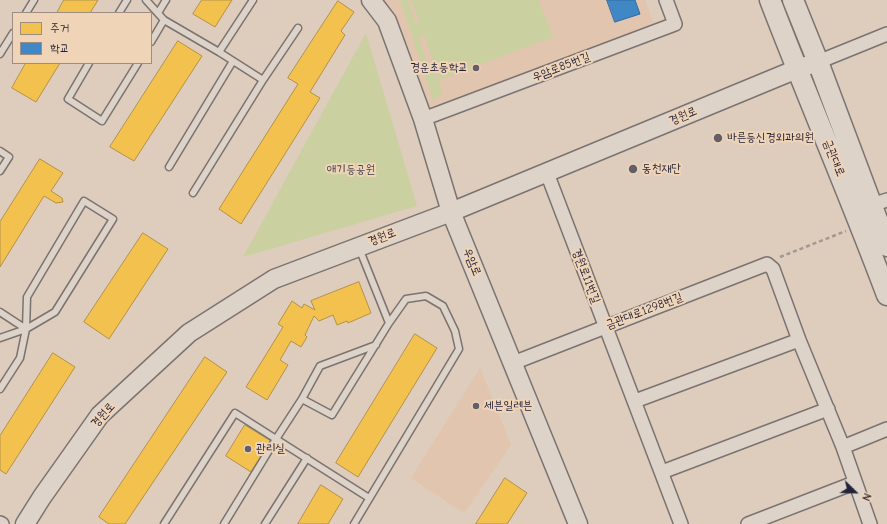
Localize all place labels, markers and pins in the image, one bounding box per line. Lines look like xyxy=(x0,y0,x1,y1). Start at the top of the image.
place label: 경운초등학교 xyxy=(410,61,468,75)
marker: 경운초등학교 xyxy=(471,63,481,73)
place label: 바른등신경외과의원 xyxy=(727,131,814,145)
marker: 바른등신경외과의원 xyxy=(712,132,724,144)
place label: 동천재단 xyxy=(642,162,681,176)
marker: 동천재단 xyxy=(627,163,639,175)
place label: 세븐일레븐 xyxy=(484,399,532,413)
marker: 세븐일레븐 xyxy=(471,401,481,411)
place label: 관리실 xyxy=(256,442,285,456)
marker: 관리실 xyxy=(243,444,253,454)

